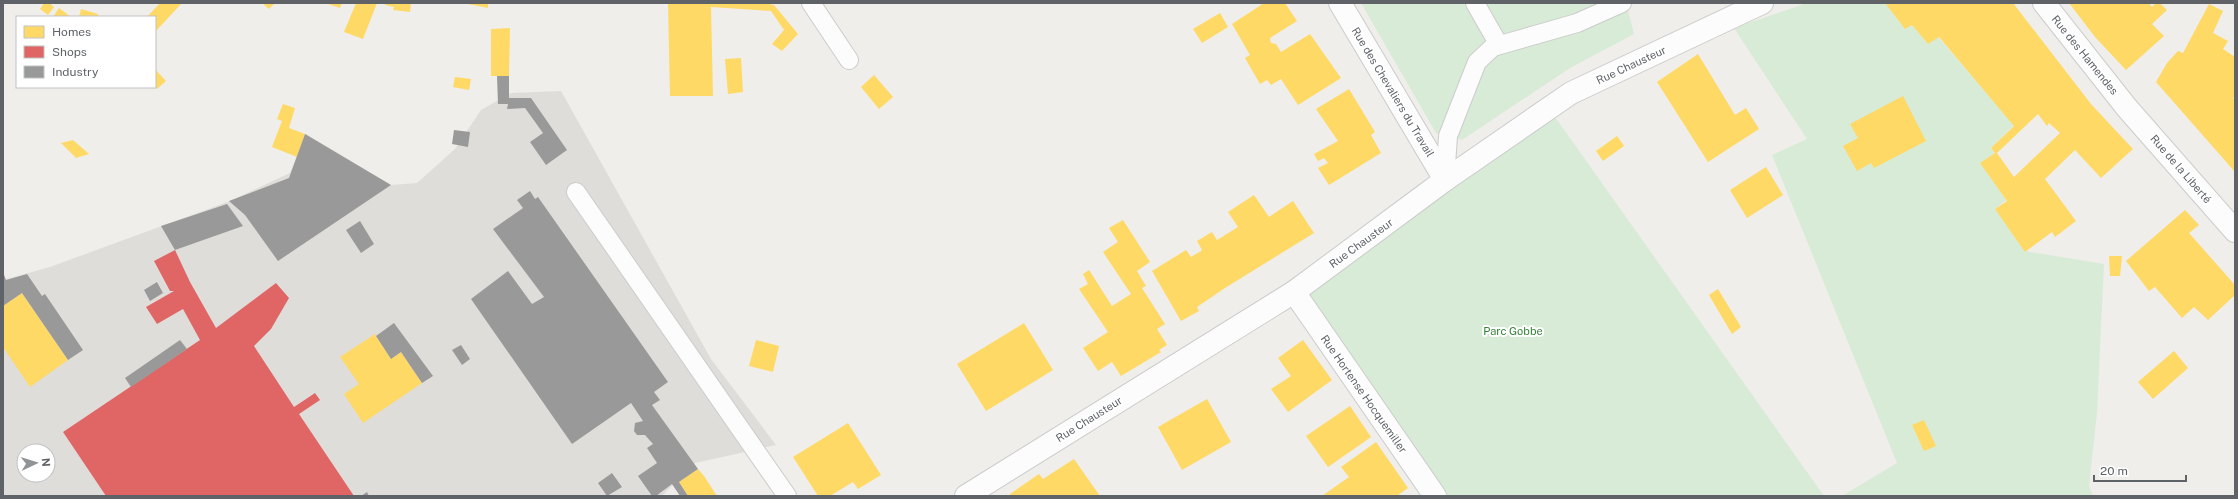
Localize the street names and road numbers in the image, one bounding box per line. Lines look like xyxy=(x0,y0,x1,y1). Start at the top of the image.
street label: Rue des Hamendes xyxy=(2049,13,2121,97)
street label: Rue des Chevaliers du Travail xyxy=(1350,25,1436,159)
street label: Rue Chausteur xyxy=(1594,44,1668,86)
street label: Rue de la Liberté xyxy=(2148,132,2214,206)
street label: Rue Chausteur xyxy=(1327,216,1395,270)
street label: Rue Hortense Hocquemiller xyxy=(1319,333,1409,455)
street label: Rue Chausteur xyxy=(1054,394,1124,444)

